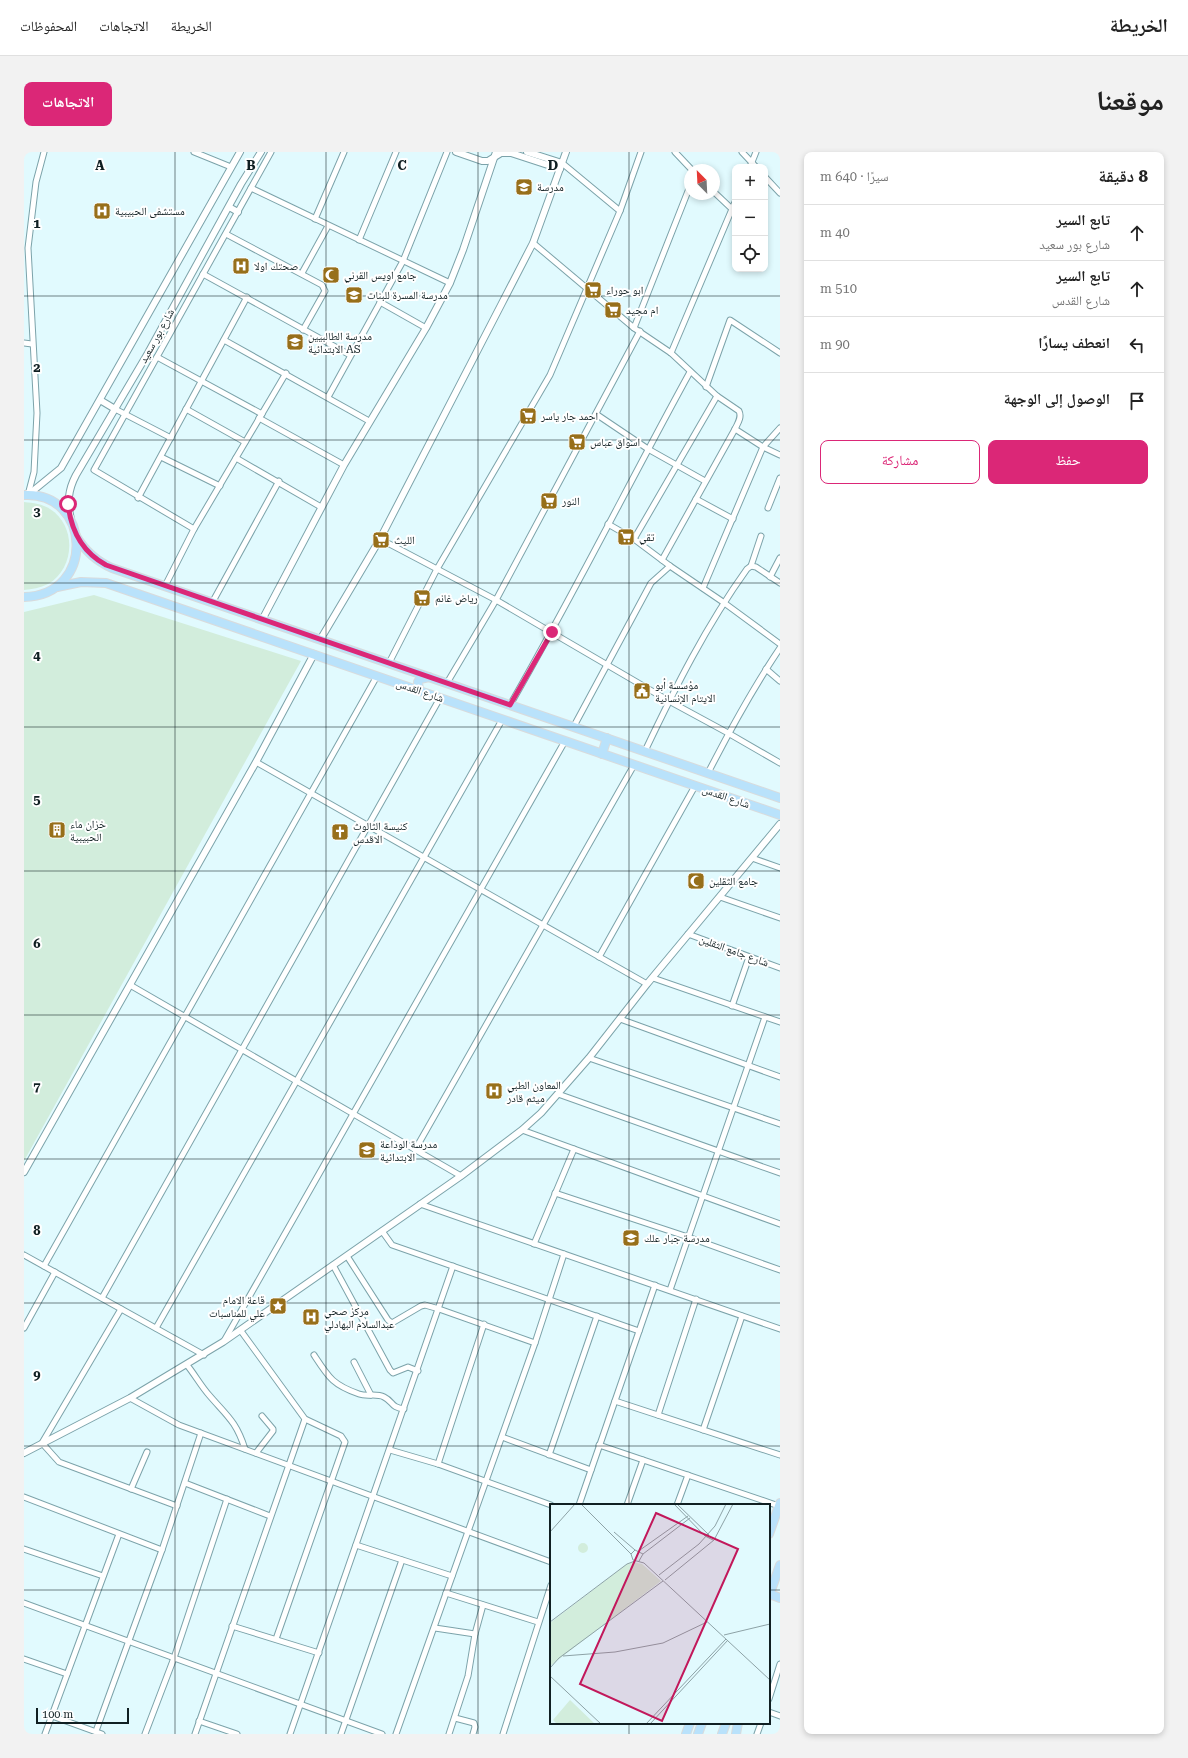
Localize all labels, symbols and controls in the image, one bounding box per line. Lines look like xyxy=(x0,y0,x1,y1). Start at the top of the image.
text: الخريطة xyxy=(1110,14,1168,37)
text: المحفوظات xyxy=(20,18,77,34)
text: الاتجاهات xyxy=(99,18,149,34)
text: الخريطة xyxy=(171,18,212,34)
button: الاتجاهات xyxy=(24,82,112,126)
text: موقعنا xyxy=(1096,84,1164,117)
text: A xyxy=(95,158,105,173)
text: B xyxy=(246,158,256,173)
text: C xyxy=(397,158,407,173)
text: D xyxy=(548,158,558,173)
north arrow xyxy=(684,164,720,200)
map controls xyxy=(732,164,768,272)
button: + xyxy=(732,164,768,200)
text: 8 دقيقة xyxy=(1098,166,1148,186)
text: سيرًا · 640 m xyxy=(820,169,888,184)
school or university icon: مدرسة xyxy=(514,177,534,197)
place label: مدرسة xyxy=(537,181,564,194)
button: − xyxy=(732,200,768,236)
hospital icon: مستشفى الحبيبية xyxy=(92,201,112,221)
place label: مستشفى الحبيبية xyxy=(115,205,185,218)
text: تابع السير xyxy=(1056,211,1110,229)
text: 1 xyxy=(33,216,41,231)
icon: ahead xyxy=(1126,222,1148,244)
text: 40 m xyxy=(820,225,850,240)
button: locate xyxy=(732,236,768,272)
text: شارع بور سعيد xyxy=(1039,237,1110,252)
hospital icon: صحتك اولا xyxy=(231,256,251,276)
place label: صحتك اولا xyxy=(254,260,298,273)
mosque icon: جامع اويس القرني xyxy=(321,265,341,285)
text: تابع السير xyxy=(1056,267,1110,285)
place label: جامع اويس القرني xyxy=(344,269,417,283)
icon: ahead xyxy=(1126,278,1148,300)
supermarket icon: ابو حوراء xyxy=(583,280,603,300)
text: 510 m xyxy=(820,281,857,296)
place label: ابو حوراء xyxy=(606,284,643,297)
school or university icon: مدرسة المسرة للبنات xyxy=(344,285,364,305)
place label: مدرسة المسرة للبنات xyxy=(367,289,448,302)
text: شارع القدس xyxy=(1052,293,1110,308)
supermarket icon: ام مجيد xyxy=(603,300,623,320)
place label: ام مجيد xyxy=(626,304,658,317)
street label: شارع بور سعيد xyxy=(137,307,177,365)
place label: مدرسة الطالبيين الابتدائية AS xyxy=(308,330,372,356)
school or university icon: مدرسة الطالبيين الابتدائية AS xyxy=(285,332,305,352)
text: انعطف يسارًا xyxy=(1038,334,1110,352)
icon: left xyxy=(1126,334,1148,356)
text: 90 m xyxy=(820,337,850,352)
text: 2 xyxy=(33,360,41,375)
text: الوصول إلى الوجهة xyxy=(1004,390,1110,408)
icon: arrive xyxy=(1126,390,1148,412)
supermarket icon: احمد جار ياسر xyxy=(518,406,538,426)
place label: احمد جار ياسر xyxy=(540,410,598,423)
supermarket icon: اسواق عباس xyxy=(567,432,587,452)
place label: اسواق عباس xyxy=(590,436,640,449)
button: مشاركة xyxy=(820,440,980,484)
button: حفظ xyxy=(988,440,1148,484)
supermarket icon: النور xyxy=(539,491,559,511)
route start xyxy=(59,495,77,513)
place label: النور xyxy=(561,495,580,508)
text: 3 xyxy=(33,504,41,519)
supermarket icon: تقي xyxy=(616,527,636,547)
supermarket icon: الليث xyxy=(371,530,391,550)
place label: تقي xyxy=(639,531,655,545)
place label: الليث xyxy=(394,534,415,547)
supermarket icon: رياض غانم xyxy=(412,588,432,608)
place label: رياض غانم xyxy=(435,592,478,606)
route end xyxy=(543,623,561,641)
text: 4 xyxy=(33,648,41,663)
street label: شارع القدس xyxy=(395,677,445,705)
place label: مؤسسة أبو الايتام الإنسانية xyxy=(655,678,715,705)
public building icon: مؤسسة أبو الايتام الإنسانية xyxy=(632,681,652,701)
street label: شارع القدس xyxy=(701,783,751,811)
text: 5 xyxy=(33,792,41,807)
place label: خزان ماء الحبيبية xyxy=(70,818,106,844)
building icon: خزان ماء الحبيبية xyxy=(47,820,67,840)
place label: كنيسة الثالوث الاقدس xyxy=(353,820,408,846)
church icon: كنيسة الثالوث الاقدس xyxy=(330,822,350,842)
mosque icon: جامع الثقلين xyxy=(686,871,706,891)
place label: جامع الثقلين xyxy=(709,875,758,888)
street label: شارع جامع الثقلين xyxy=(698,932,770,970)
text: 6 xyxy=(33,936,41,951)
text: 7 xyxy=(33,1079,41,1094)
place label: المعاون الطبي ميثم قادر xyxy=(506,1079,561,1106)
hospital icon: المعاون الطبي ميثم قادر xyxy=(484,1081,504,1101)
place label: مدرسة الوداعة الابتدائية xyxy=(380,1138,437,1164)
school or university icon: مدرسة الوداعة الابتدائية xyxy=(357,1140,377,1160)
text: 8 xyxy=(33,1223,41,1238)
school or university icon: مدرسة جبار علك xyxy=(621,1228,641,1248)
place label: مدرسة جبار علك xyxy=(644,1232,710,1245)
place label: قاعة الامام علي للمناسبات xyxy=(209,1294,265,1321)
place icon: قاعة الامام علي للمناسبات xyxy=(268,1296,288,1316)
place label: مركز صحي عبدالسلام البهادلي xyxy=(324,1305,395,1332)
hospital icon: مركز صحي عبدالسلام البهادلي xyxy=(301,1307,321,1327)
text: 9 xyxy=(33,1367,41,1382)
inset map xyxy=(550,1504,770,1724)
scale bar xyxy=(36,1706,129,1725)
text: 100 m xyxy=(42,1708,73,1721)

